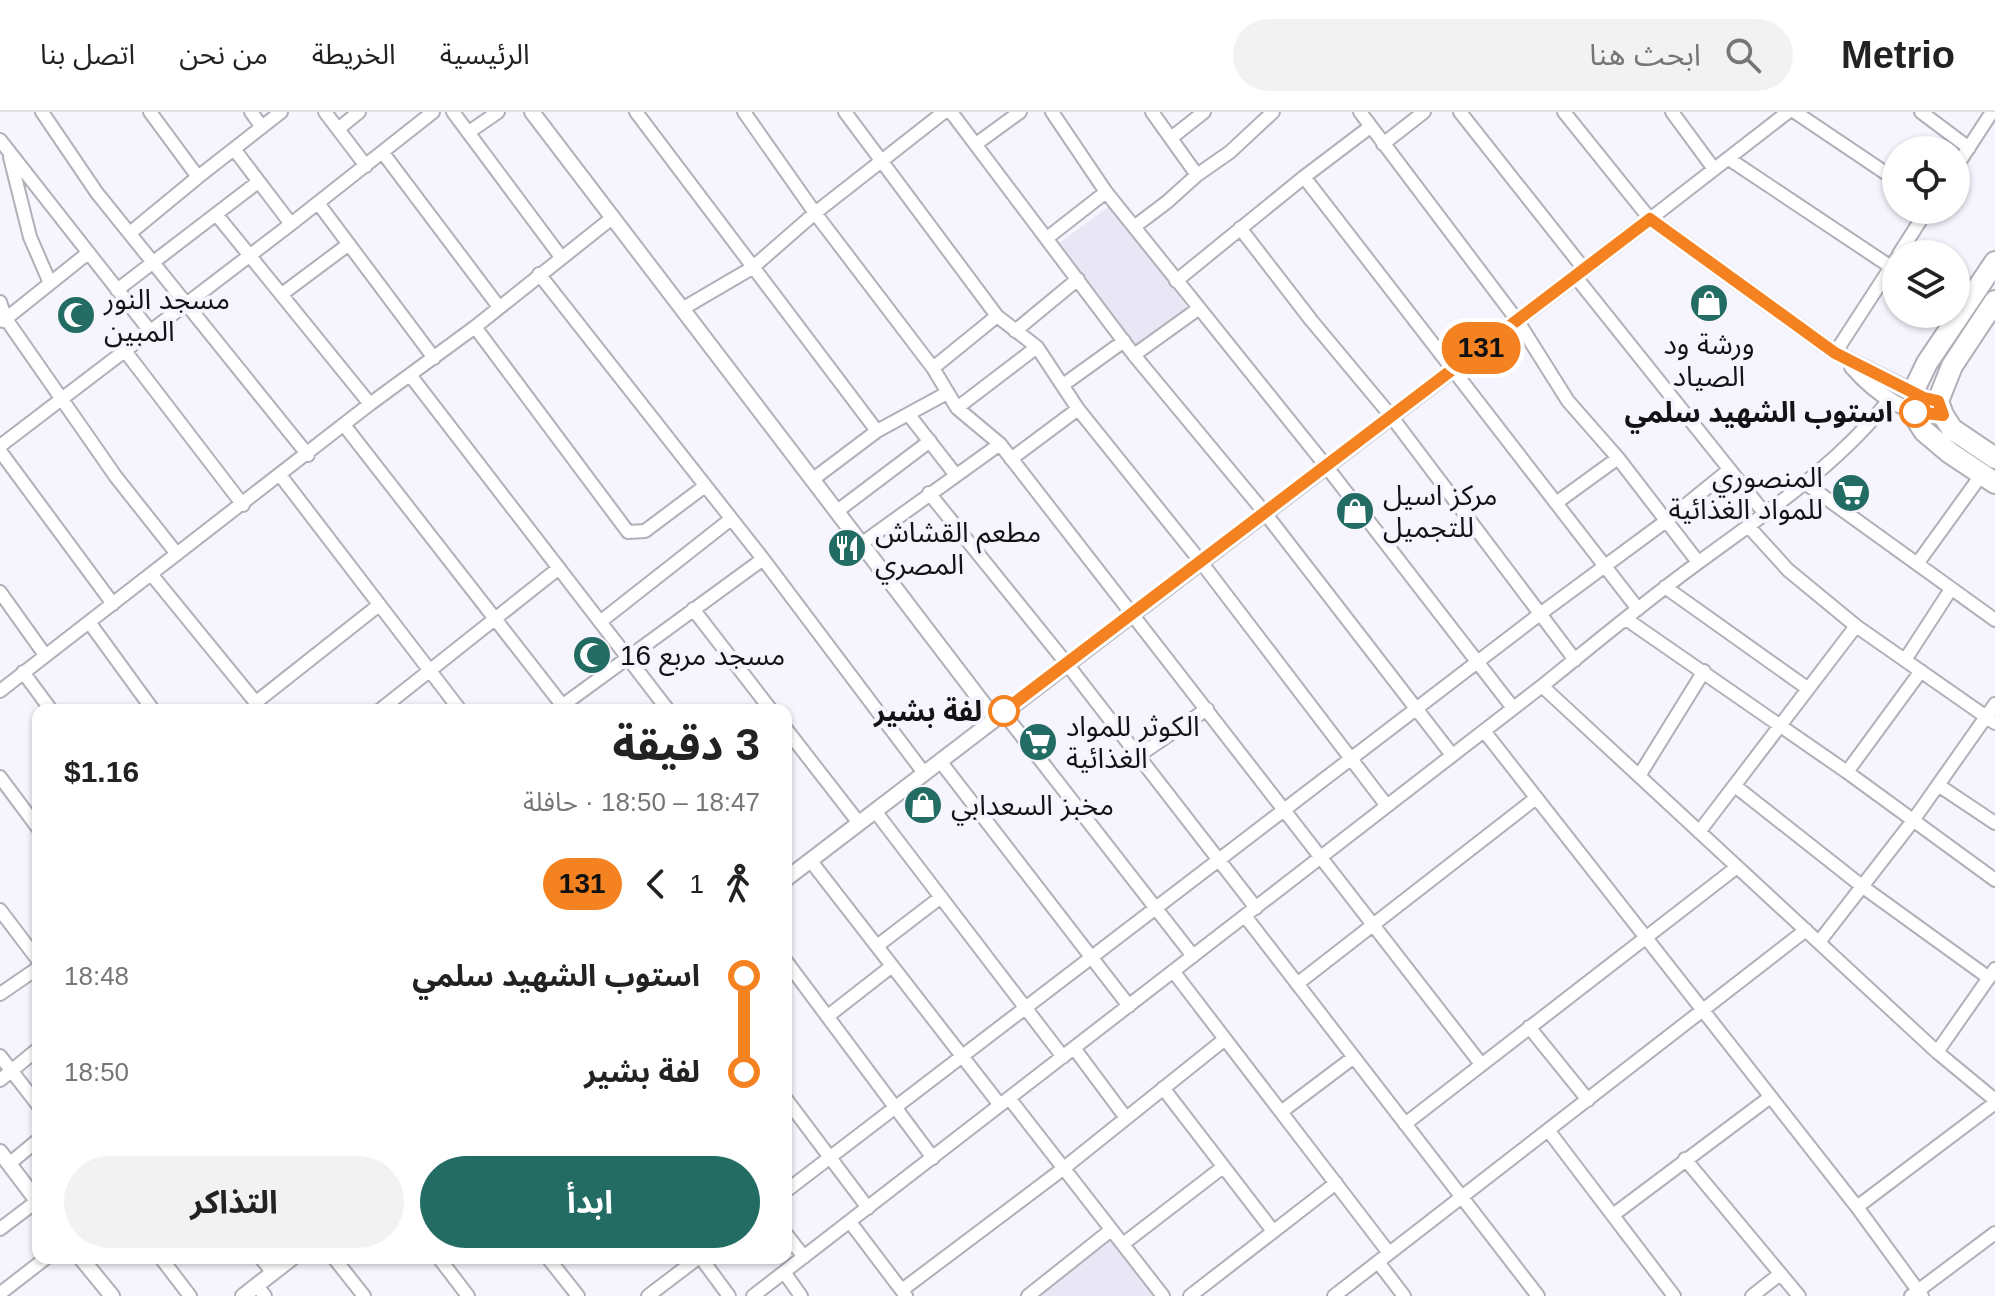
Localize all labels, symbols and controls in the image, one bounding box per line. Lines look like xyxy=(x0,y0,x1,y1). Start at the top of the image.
search box xyxy=(1233,19,1793,91)
icon: search xyxy=(1721,33,1765,77)
text: Metrio xyxy=(1841,34,1955,76)
text: ابحث هنا xyxy=(1589,38,1701,71)
text: اتصل بنا xyxy=(40,39,135,70)
text: من نحن xyxy=(179,39,268,70)
text: الخريطة xyxy=(312,39,396,70)
text: الرئيسية xyxy=(440,39,530,70)
map controls xyxy=(1882,136,1970,328)
button: locate xyxy=(1882,136,1970,224)
button: layers xyxy=(1882,240,1970,328)
shop icon: ورشة ود الصياد xyxy=(1688,282,1730,324)
place label: مسجد النور المبين xyxy=(103,284,230,348)
mosque icon: مسجد النور المبين xyxy=(55,294,97,336)
line badge: 131 xyxy=(1435,322,1527,374)
place label: ورشة ود الصياد xyxy=(1663,329,1755,392)
text: 131 xyxy=(1458,332,1504,363)
place label: استوب الشهيد سلمي xyxy=(1624,397,1893,434)
marker: استوب الشهيد سلمي xyxy=(1900,397,1930,427)
place label: المنصوري للمواد الغذائية xyxy=(1668,462,1823,526)
supermarket icon: المنصوري للمواد الغذائية xyxy=(1830,472,1872,514)
place label: مركز اسيل للتجميل xyxy=(1383,480,1498,544)
shop icon: مركز اسيل للتجميل xyxy=(1334,490,1376,532)
place label: مطعم القشاش المصري xyxy=(875,517,1041,585)
restaurant icon: مطعم القشاش المصري xyxy=(826,527,868,569)
mosque icon: مسجد مربع 16 xyxy=(571,634,613,676)
place label: مسجد مربع 16 xyxy=(620,640,785,676)
place label: لفة بشير xyxy=(873,696,982,728)
marker: لفة بشير xyxy=(989,696,1019,726)
place label: الكوثر للمواد الغذائية xyxy=(1066,711,1200,774)
text: 3 دقيقة xyxy=(613,720,760,769)
supermarket icon: الكوثر للمواد الغذائية xyxy=(1017,721,1059,763)
text: $1.16 xyxy=(64,755,139,788)
shop icon: مخبز السعدابي xyxy=(902,784,944,826)
text: 18:47 – 18:50 · حافلة xyxy=(523,787,760,817)
place label: مخبز السعدابي xyxy=(951,790,1114,826)
icon: back xyxy=(634,862,678,906)
icon: walk xyxy=(716,862,760,906)
text: 131 xyxy=(559,868,606,899)
text: 1 xyxy=(690,869,704,899)
text: استوب الشهيد سلمي xyxy=(412,959,700,992)
text: 18:48 xyxy=(64,961,129,991)
text: لفة بشير xyxy=(584,1055,700,1088)
text: 18:50 xyxy=(64,1057,129,1087)
button: التذاكر xyxy=(64,1156,404,1248)
button: ابدأ xyxy=(420,1156,760,1248)

